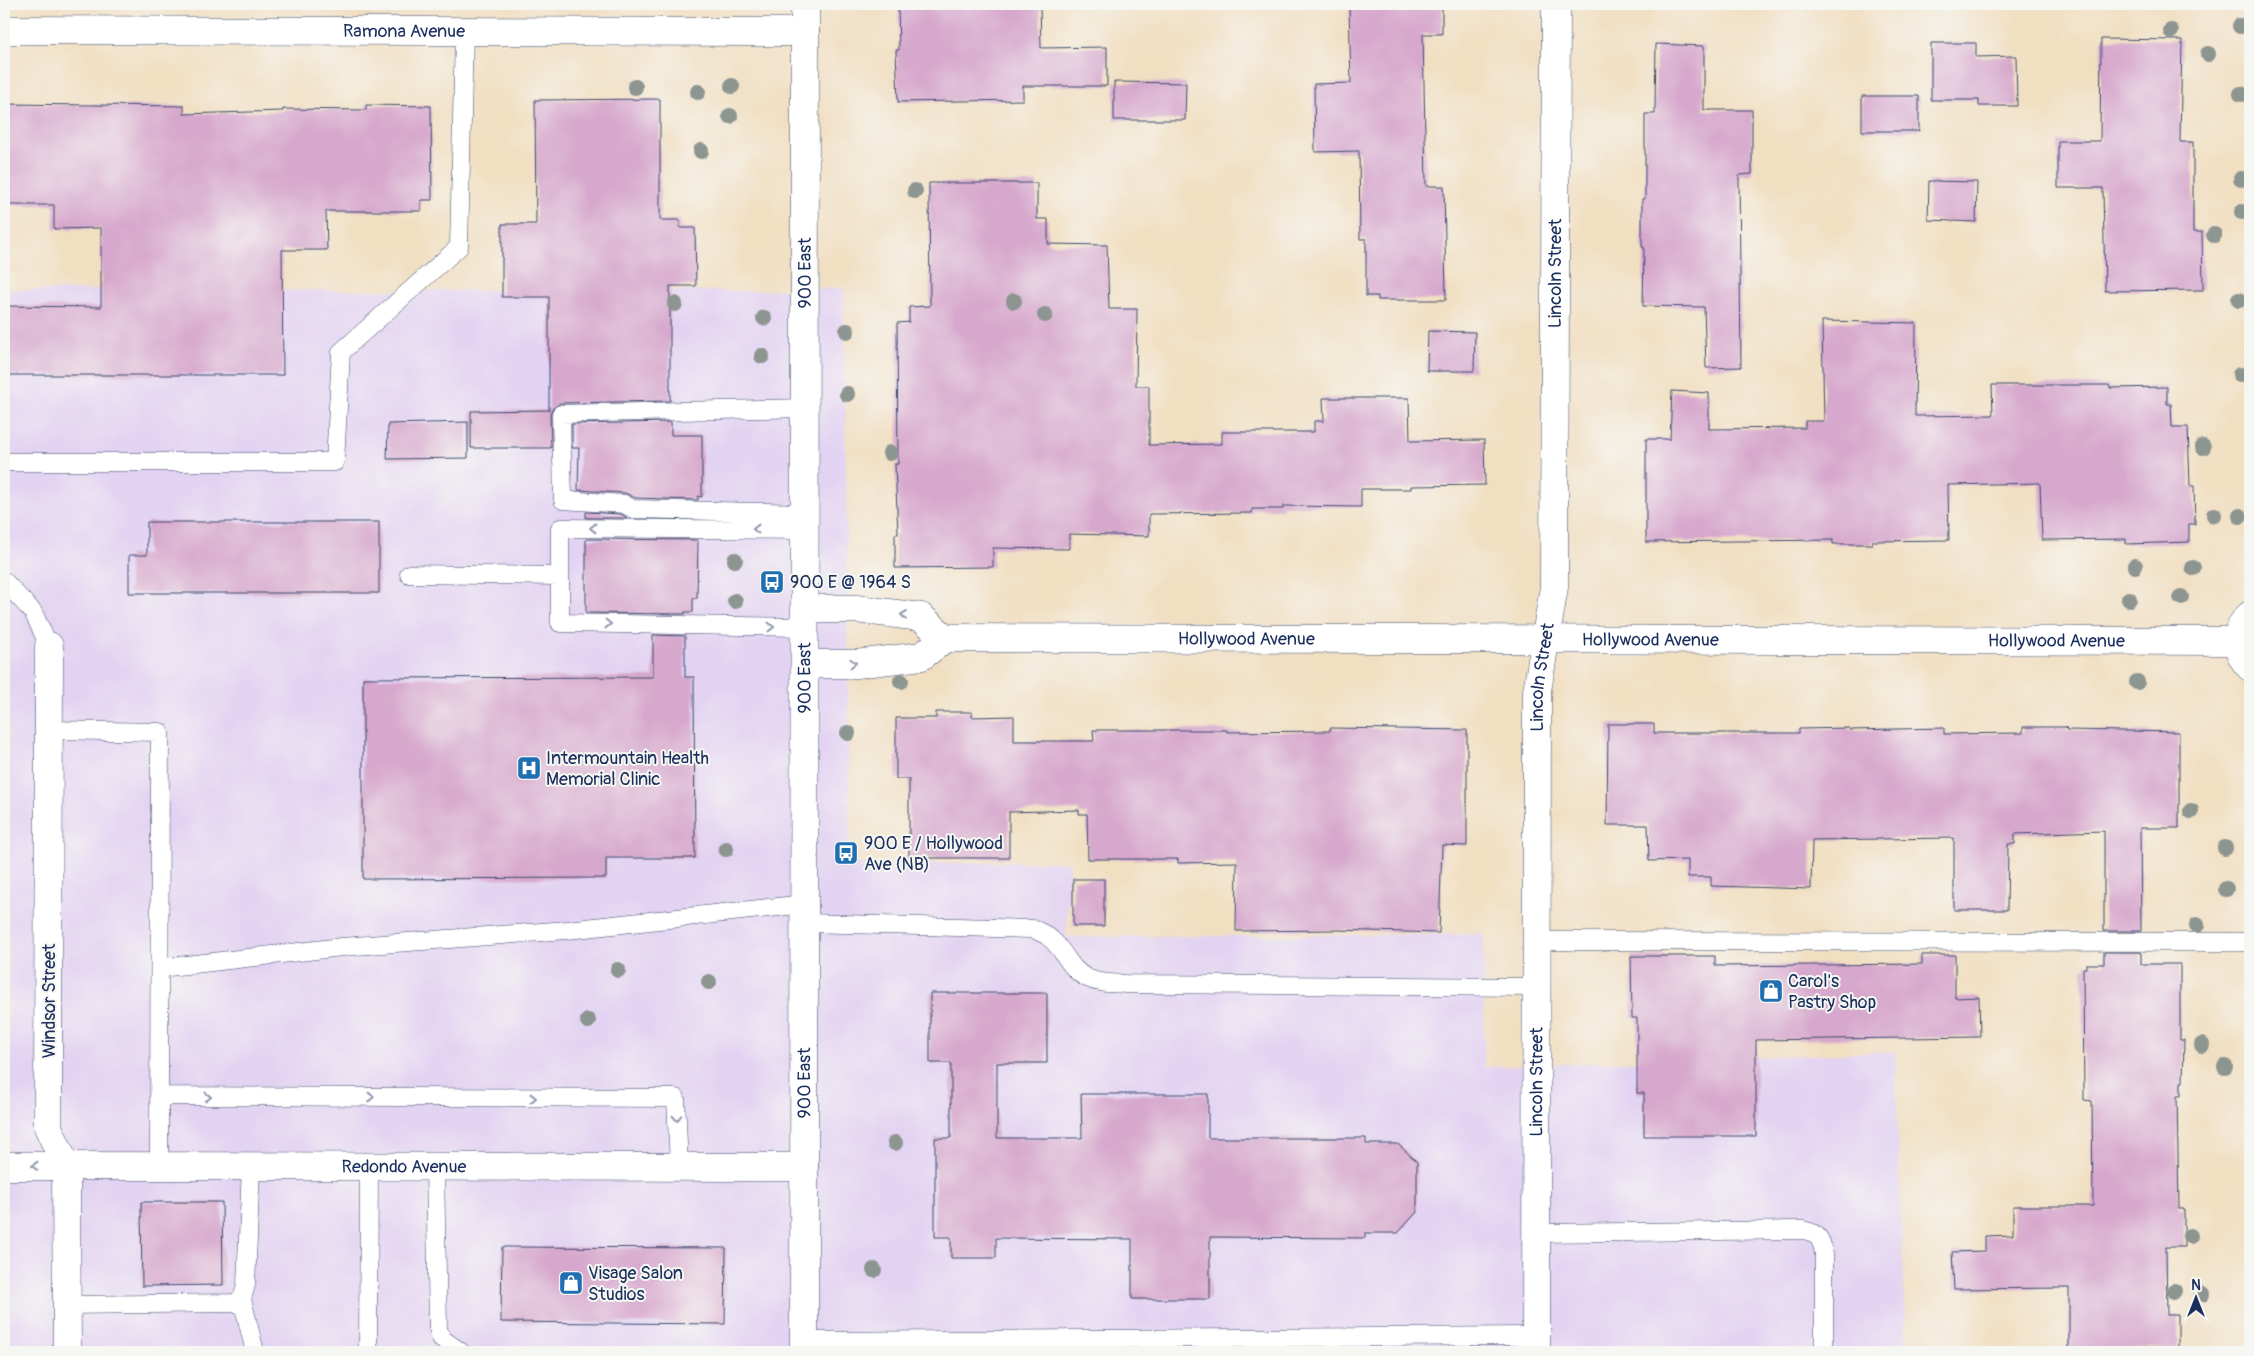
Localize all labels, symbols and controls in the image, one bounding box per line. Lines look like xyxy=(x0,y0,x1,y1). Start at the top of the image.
street label: Ramona Avenue xyxy=(343,20,465,43)
street label: Lincoln Street xyxy=(1544,218,1567,328)
street label: 900 East xyxy=(794,237,817,308)
one-way arrow xyxy=(589,523,597,533)
one-way arrow xyxy=(752,524,760,534)
bus stop icon: 900 E @ 1964 S xyxy=(759,569,785,595)
place label: 900 E @ 1964 S xyxy=(790,571,911,594)
one-way arrow xyxy=(900,610,908,621)
one-way arrow xyxy=(605,618,613,629)
street label: Lincoln Street xyxy=(1526,621,1560,732)
one-way arrow xyxy=(767,622,775,632)
street label: Hollywood Avenue xyxy=(1178,628,1315,651)
street label: Hollywood Avenue xyxy=(1582,628,1719,652)
street label: Hollywood Avenue xyxy=(1988,629,2125,653)
street label: 900 East xyxy=(793,642,817,713)
one-way arrow xyxy=(850,658,858,669)
place label: Intermountain Health Memorial Clinic xyxy=(546,747,709,791)
hospital icon: Intermountain Health Memorial Clinic xyxy=(516,755,542,781)
place label: 900 E / Hollywood Ave (NB) xyxy=(864,832,1003,876)
bus stop icon: 900 E / Hollywood Ave (NB) xyxy=(833,840,859,866)
street label: Windsor Street xyxy=(38,943,61,1058)
place label: Carol's Pastry Shop xyxy=(1788,970,1876,1014)
shop icon: Carol's Pastry Shop xyxy=(1758,978,1784,1004)
street label: Lincoln Street xyxy=(1525,1027,1548,1137)
street label: 900 East xyxy=(793,1047,816,1118)
one-way arrow xyxy=(205,1092,213,1102)
one-way arrow xyxy=(368,1092,375,1102)
one-way arrow xyxy=(530,1093,538,1103)
one-way arrow xyxy=(671,1115,682,1123)
street label: Redondo Avenue xyxy=(342,1155,467,1179)
one-way arrow xyxy=(31,1161,38,1171)
place label: Visage Salon Studios xyxy=(588,1262,683,1306)
shop icon: Visage Salon Studios xyxy=(558,1270,584,1296)
north arrow xyxy=(2172,1274,2222,1324)
text: N xyxy=(2191,1277,2201,1294)

